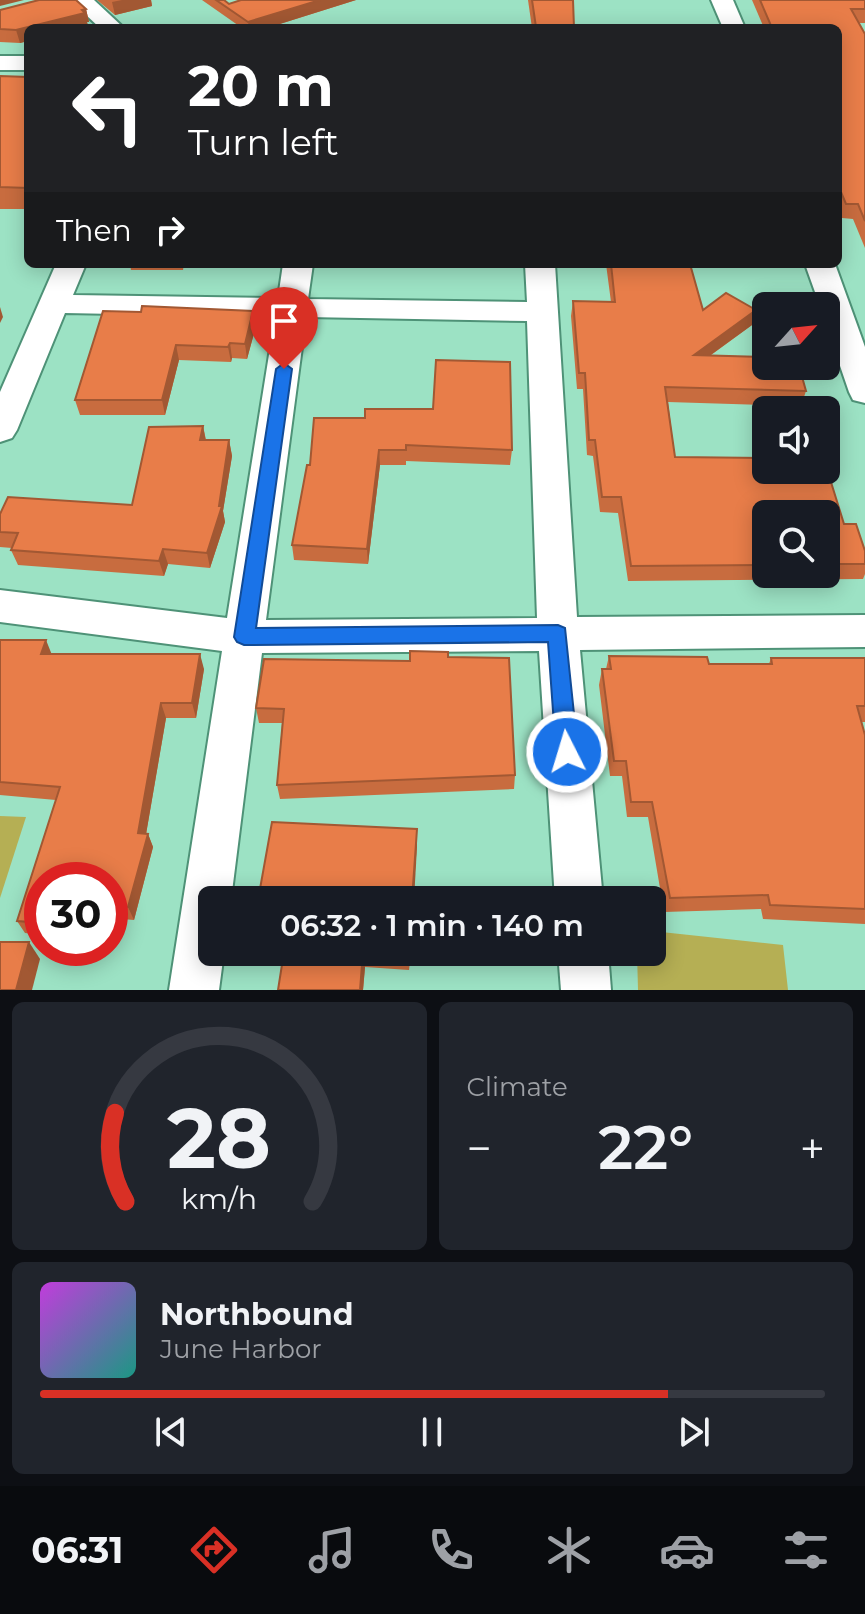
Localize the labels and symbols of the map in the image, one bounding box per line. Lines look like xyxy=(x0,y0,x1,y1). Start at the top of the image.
pin xyxy=(250,287,318,369)
north arrow xyxy=(752,292,840,380)
position arrow xyxy=(525,710,609,794)
speed limit sign: 30 xyxy=(24,862,128,966)

